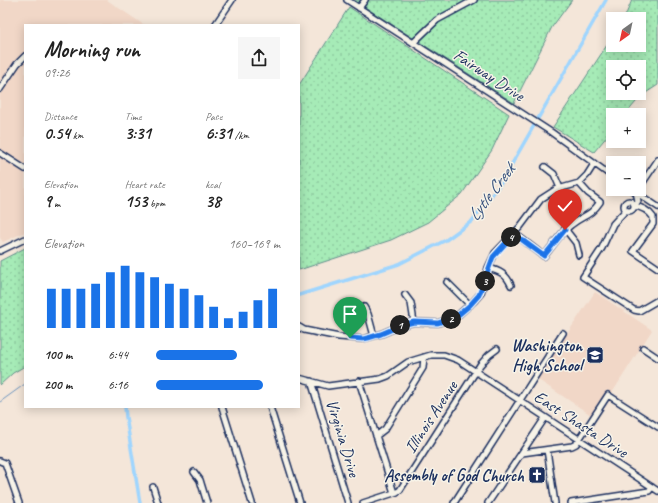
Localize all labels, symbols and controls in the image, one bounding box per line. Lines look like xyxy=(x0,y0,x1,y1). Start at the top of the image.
north arrow xyxy=(606,12,646,52)
map controls xyxy=(606,12,646,196)
text: Morning run xyxy=(44,36,140,64)
button: share xyxy=(238,37,280,79)
street label: Fairway Drive xyxy=(450,44,530,106)
button: locate xyxy=(606,60,646,100)
text: 09:26 xyxy=(44,65,70,81)
button: + xyxy=(606,108,646,148)
text: Distance xyxy=(44,109,77,123)
text: Time xyxy=(125,109,142,123)
text: Pace xyxy=(205,109,222,123)
text: 0.54 xyxy=(44,123,70,144)
text: 3:31 xyxy=(125,123,151,144)
text: 6:31 xyxy=(205,123,232,144)
text: km xyxy=(70,128,83,142)
text: /km xyxy=(232,128,249,142)
water label: Lytle Creek xyxy=(462,156,522,225)
button: − xyxy=(606,156,646,196)
text: Elevation xyxy=(44,177,78,191)
text: Heart rate xyxy=(125,177,165,191)
text: kcal xyxy=(205,177,220,191)
pin xyxy=(548,189,582,230)
text: 9 xyxy=(44,191,51,212)
text: 153 xyxy=(125,191,147,212)
text: 38 xyxy=(205,191,221,212)
icon: check xyxy=(554,195,576,217)
text: m xyxy=(51,196,60,210)
text: bpm xyxy=(147,196,165,210)
pin: 4 xyxy=(501,227,521,247)
text: 4 xyxy=(509,230,513,244)
text: Elevation xyxy=(44,236,84,252)
text: 160–169 m xyxy=(229,236,280,252)
pin: 3 xyxy=(475,271,495,291)
text: 3 xyxy=(483,274,487,288)
pin xyxy=(333,297,367,338)
icon: arrive xyxy=(339,303,361,325)
pin: 2 xyxy=(441,309,461,329)
text: 2 xyxy=(449,312,453,326)
pin: 1 xyxy=(390,315,410,335)
text: 1 xyxy=(398,318,402,332)
place label: Washington High School xyxy=(511,335,585,376)
school or university icon: Washington High School xyxy=(585,345,605,365)
text: 100 m xyxy=(44,347,72,363)
text: 6:44 xyxy=(108,347,128,363)
street label: Illinois Avenue xyxy=(400,376,463,457)
text: 200 m xyxy=(44,377,72,393)
text: 6:16 xyxy=(108,377,128,393)
street label: East Shasta Drive xyxy=(530,386,633,463)
street label: Virginia Drive xyxy=(321,397,365,481)
place label: Assembly of God Church xyxy=(384,465,525,486)
church icon: Assembly of God Church xyxy=(527,465,547,485)

